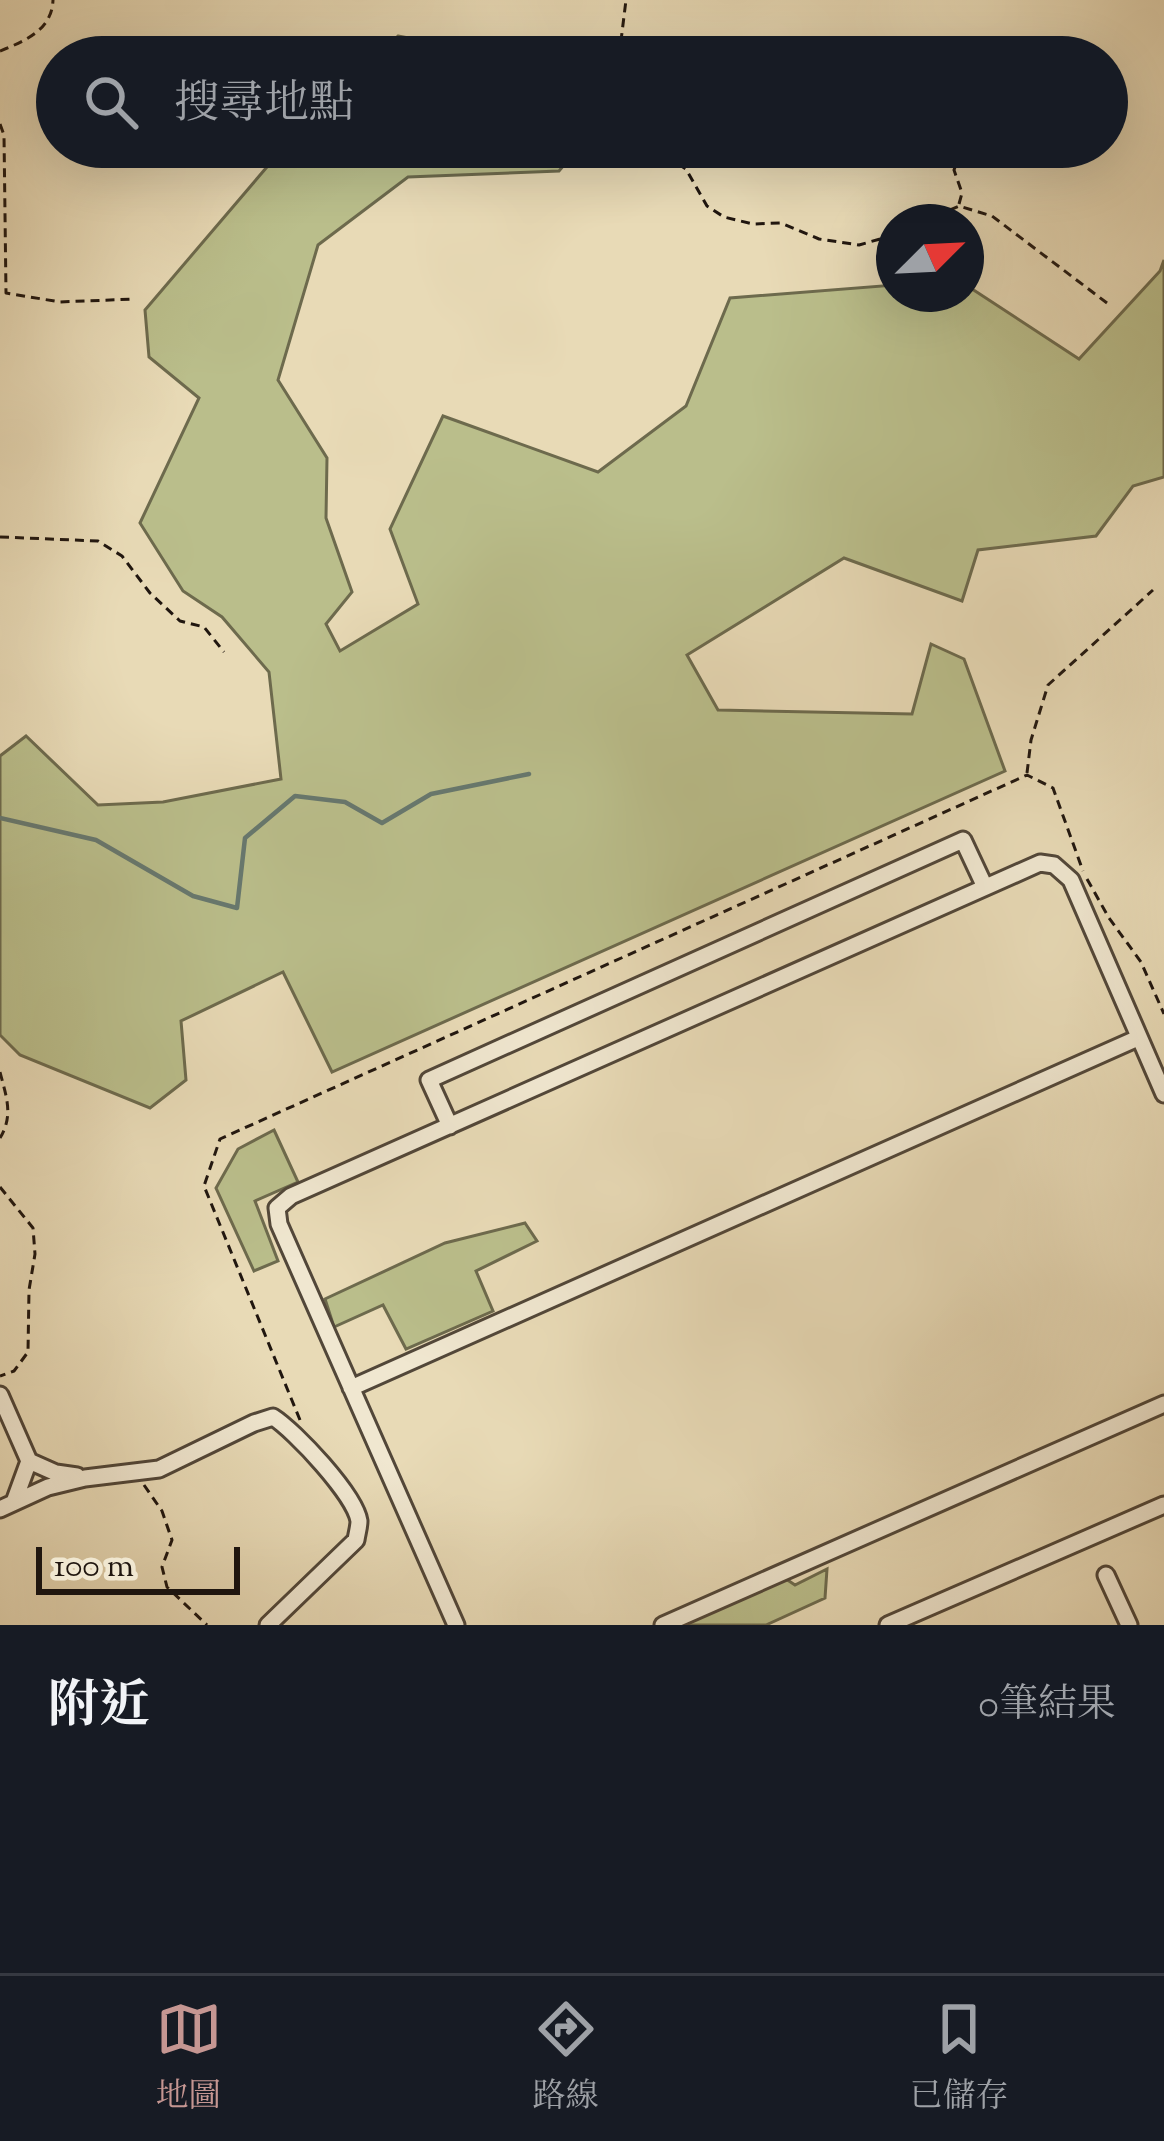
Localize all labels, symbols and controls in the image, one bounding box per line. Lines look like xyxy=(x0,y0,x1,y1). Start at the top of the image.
search box xyxy=(36,36,1128,168)
icon: search xyxy=(78,69,144,135)
text: 搜尋地點 xyxy=(174,74,354,139)
north arrow xyxy=(876,204,984,312)
scale bar xyxy=(36,1541,240,1594)
text: 100 m xyxy=(54,1544,134,1592)
text: 附近 xyxy=(48,1672,150,1745)
text: 0筆結果 xyxy=(978,1679,1116,1735)
tab: 地圖 xyxy=(156,1996,222,2122)
tab: 路線 xyxy=(533,1996,599,2122)
tab: 已儲存 xyxy=(910,1996,1009,2122)

